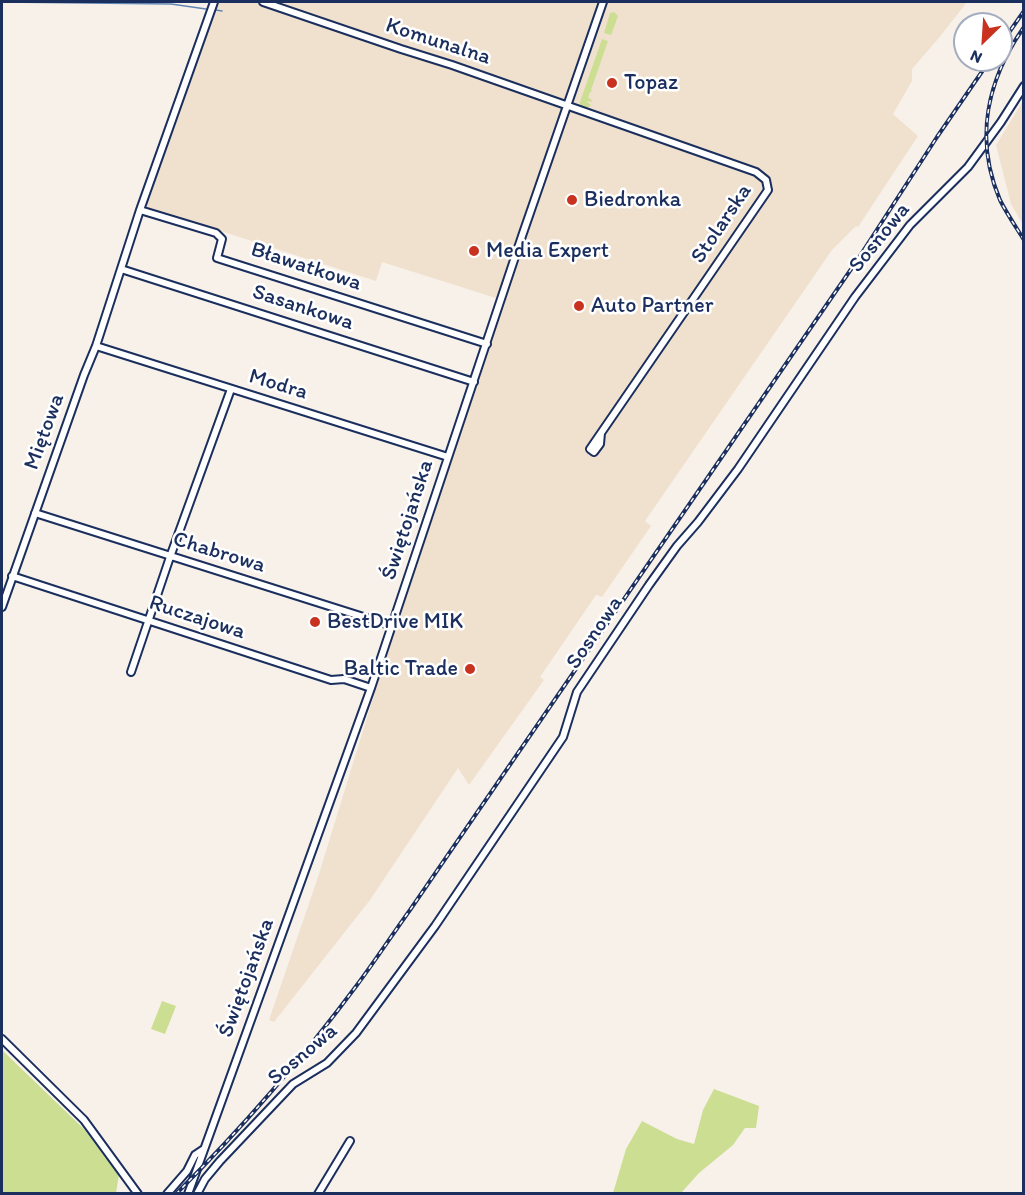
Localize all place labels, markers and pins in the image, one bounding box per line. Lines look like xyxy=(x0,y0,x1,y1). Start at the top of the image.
place label: Topaz xyxy=(624,70,678,96)
marker: Topaz xyxy=(605,76,619,90)
place label: Biedronka xyxy=(584,187,681,213)
marker: Biedronka xyxy=(565,193,579,207)
place label: Media Expert xyxy=(486,238,609,264)
marker: Media Expert xyxy=(467,244,481,258)
place label: Auto Partner xyxy=(591,293,713,319)
marker: Auto Partner xyxy=(572,299,586,313)
place label: BestDrive MIK xyxy=(327,609,463,635)
marker: BestDrive MIK xyxy=(308,615,322,629)
place label: Baltic Trade xyxy=(344,656,458,682)
marker: Baltic Trade xyxy=(463,662,477,676)

